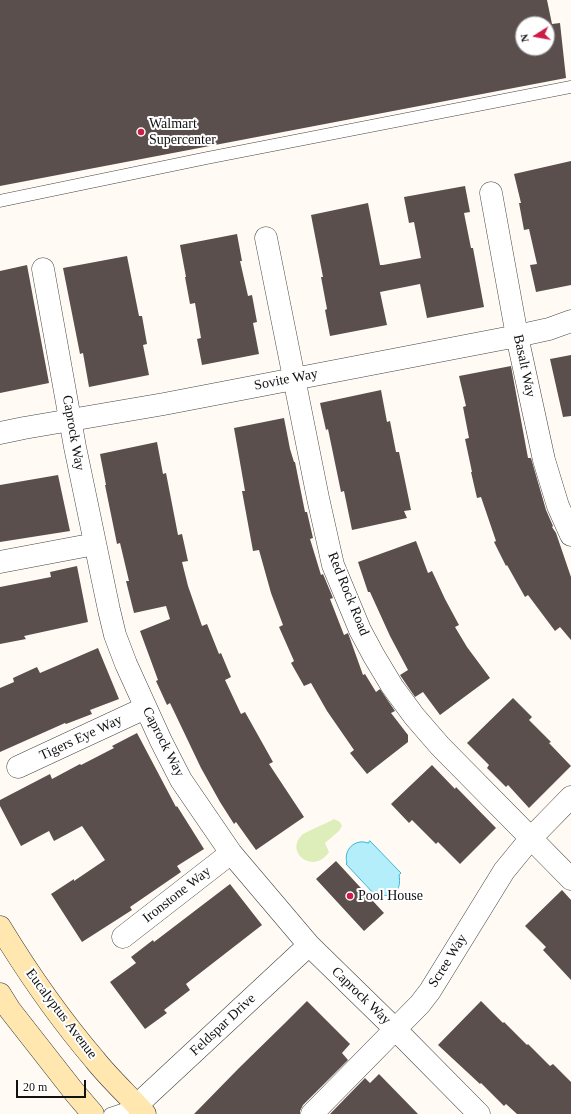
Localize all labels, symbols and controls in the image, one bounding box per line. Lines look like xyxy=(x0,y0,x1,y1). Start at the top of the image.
north arrow xyxy=(515,16,555,56)
text: N xyxy=(518,33,531,43)
place label: Walmart Supercenter xyxy=(149,116,216,148)
marker: Walmart Supercenter xyxy=(136,127,146,137)
street label: Basalt Way xyxy=(509,333,539,399)
street label: Sovite Way xyxy=(253,366,319,394)
street label: Caprock Way xyxy=(58,394,88,472)
street label: Red Rock Road xyxy=(324,550,372,638)
street label: Caprock Way xyxy=(138,704,188,780)
street label: Tigers Eye Way xyxy=(37,712,125,764)
street label: Ironstone Way xyxy=(140,863,214,927)
place label: Pool House xyxy=(358,888,423,904)
marker: Pool House xyxy=(345,891,355,901)
street label: Scree Way xyxy=(425,931,471,991)
street label: Caprock Way xyxy=(328,963,394,1029)
street label: Eucalyptus Avenue xyxy=(22,966,100,1062)
street label: Feldspar Drive xyxy=(187,990,259,1060)
scale bar xyxy=(18,1072,88,1098)
text: 20 m xyxy=(23,1080,47,1094)

